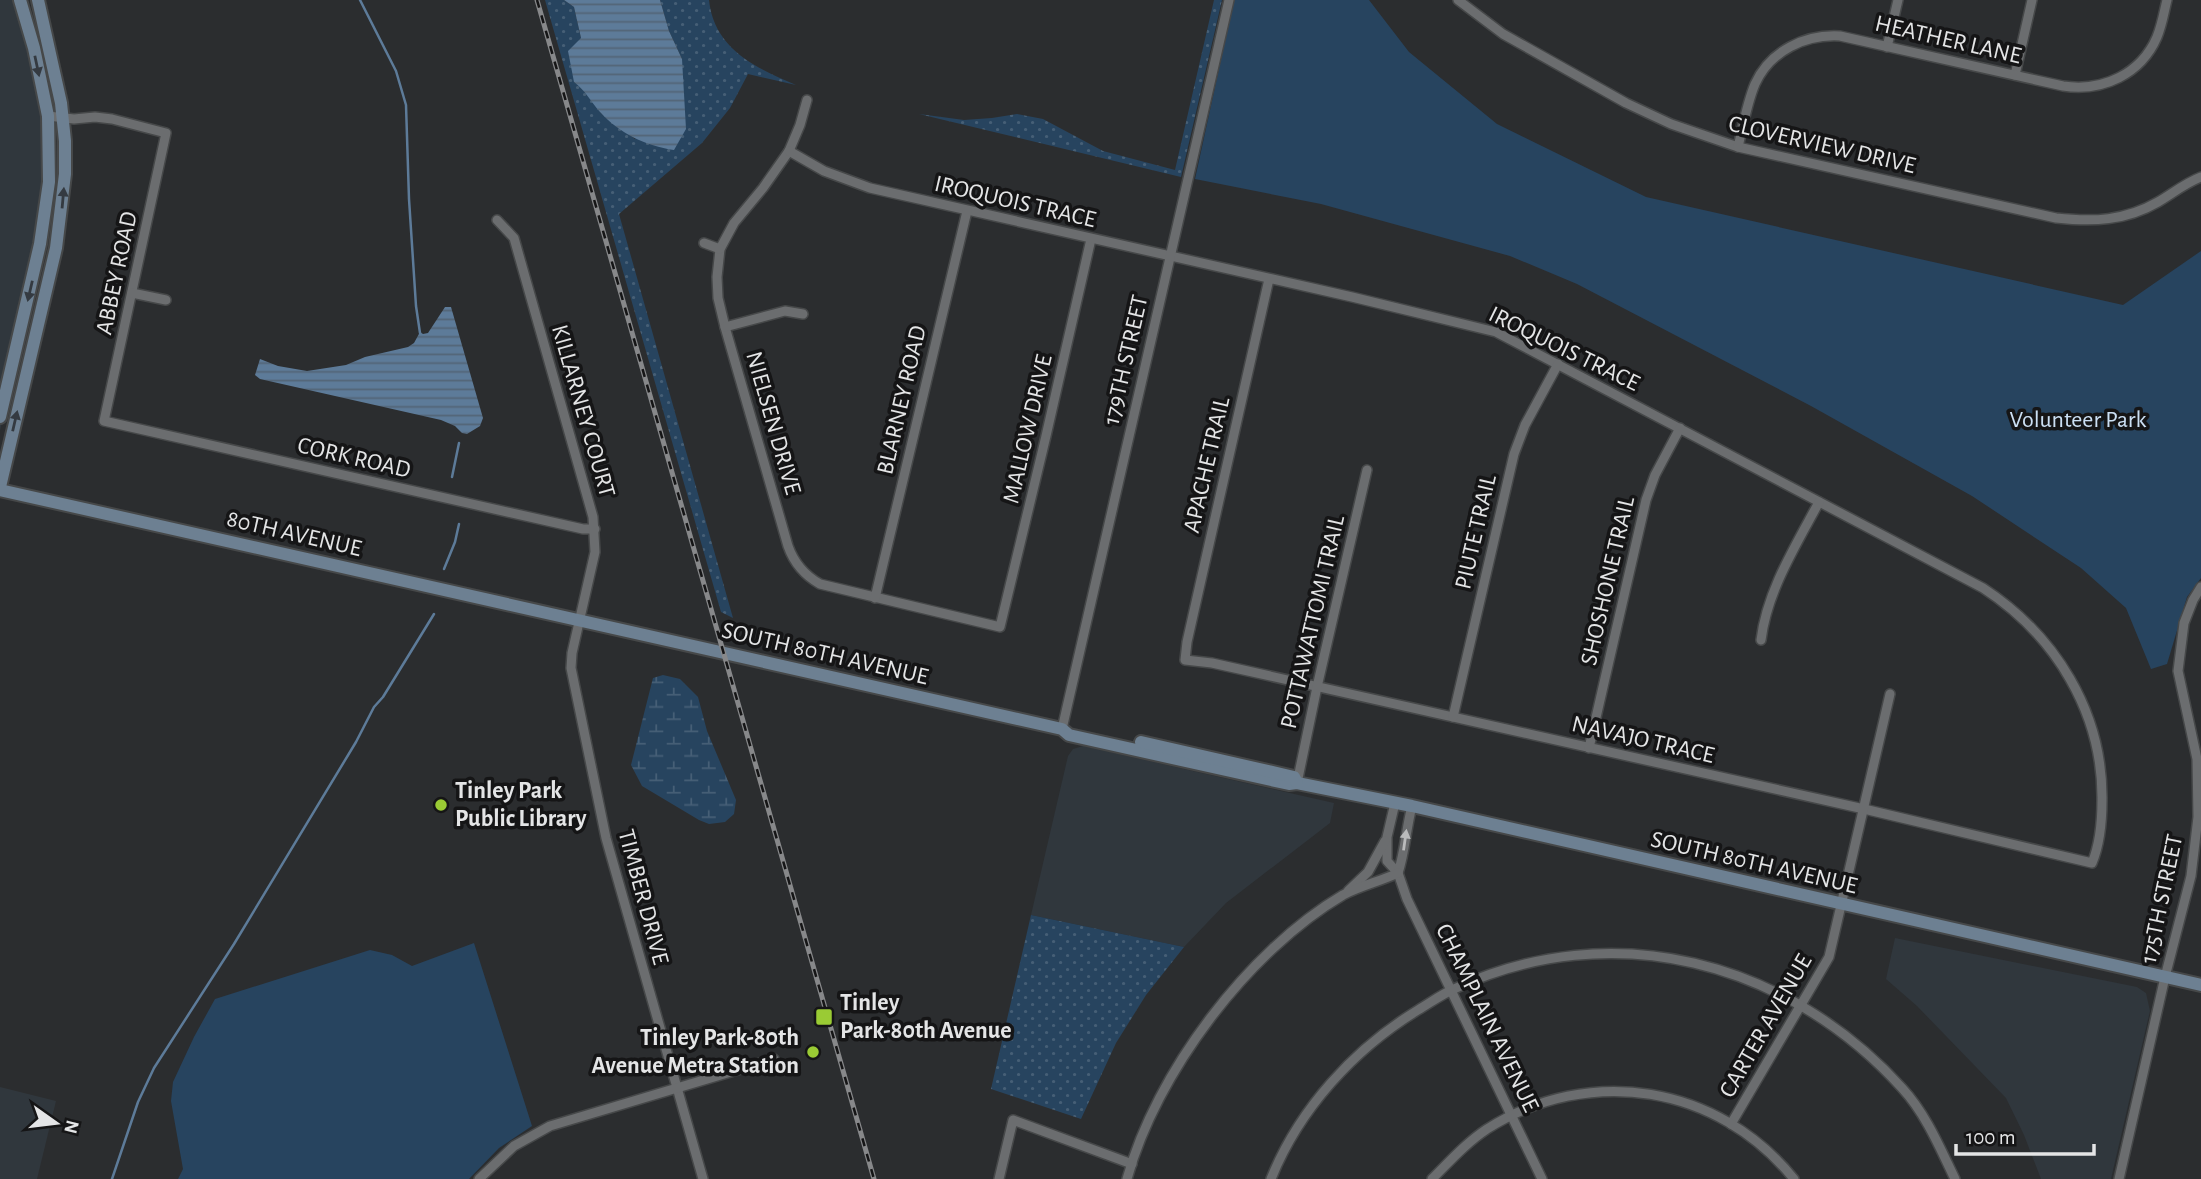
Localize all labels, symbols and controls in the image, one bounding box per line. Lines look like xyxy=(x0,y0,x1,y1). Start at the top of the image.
street label: HEATHER LANE xyxy=(1873,12,2024,69)
one-way arrow xyxy=(32,55,43,77)
street label: CLOVERVIEW DRIVE xyxy=(1726,112,1918,178)
street label: IROQUOIS TRACE xyxy=(932,172,1098,232)
one-way arrow xyxy=(58,187,69,209)
street label: ABBEY ROAD xyxy=(92,209,142,337)
one-way arrow xyxy=(24,280,35,302)
street label: 179TH STREET xyxy=(1099,292,1153,427)
street label: IROQUOIS TRACE xyxy=(1485,302,1644,396)
street label: KILLARNEY COURT xyxy=(547,322,619,500)
street label: BLARNEY ROAD xyxy=(873,323,931,477)
street label: NIELSEN DRIVE xyxy=(741,349,805,498)
street label: MALLOW DRIVE xyxy=(999,352,1057,506)
street label: APACHE TRAIL xyxy=(1180,395,1234,535)
park label: Volunteer Park xyxy=(2009,408,2147,432)
one-way arrow xyxy=(10,410,21,432)
street label: CORK ROAD xyxy=(295,433,413,483)
street label: PIUTE TRAIL xyxy=(1451,472,1501,592)
street label: SHOSHONE TRAIL xyxy=(1577,494,1639,668)
street label: 80TH AVENUE xyxy=(224,507,364,561)
street label: POTTAWATTOMI TRAIL xyxy=(1277,513,1349,731)
street label: SOUTH 80TH AVENUE xyxy=(719,619,931,690)
street label: NAVAJO TRACE xyxy=(1569,712,1717,768)
place label: Tinley Park Public Library xyxy=(455,779,587,831)
marker: Tinley Park Public Library xyxy=(433,797,449,813)
street label: TIMBER DRIVE xyxy=(613,827,673,968)
street label: SOUTH 80TH AVENUE xyxy=(1648,828,1860,899)
one-way arrow xyxy=(1399,829,1410,851)
street label: 175TH STREET xyxy=(2137,832,2187,966)
street label: CHAMPLAIN AVENUE xyxy=(1431,920,1543,1116)
street label: CARTER AVENUE xyxy=(1715,950,1817,1102)
place label: Tinley Park-80th Avenue xyxy=(840,991,1012,1043)
marker: Tinley Park-80th Avenue xyxy=(814,1007,834,1027)
place label: Tinley Park-80th Avenue Metra Station xyxy=(591,1026,799,1078)
marker: Tinley Park-80th Avenue Metra Station xyxy=(805,1044,821,1060)
north arrow xyxy=(21,1088,91,1158)
scale bar xyxy=(1956,1112,2094,1156)
text: N xyxy=(60,1118,82,1135)
text: 100 m xyxy=(1966,1127,2016,1148)

